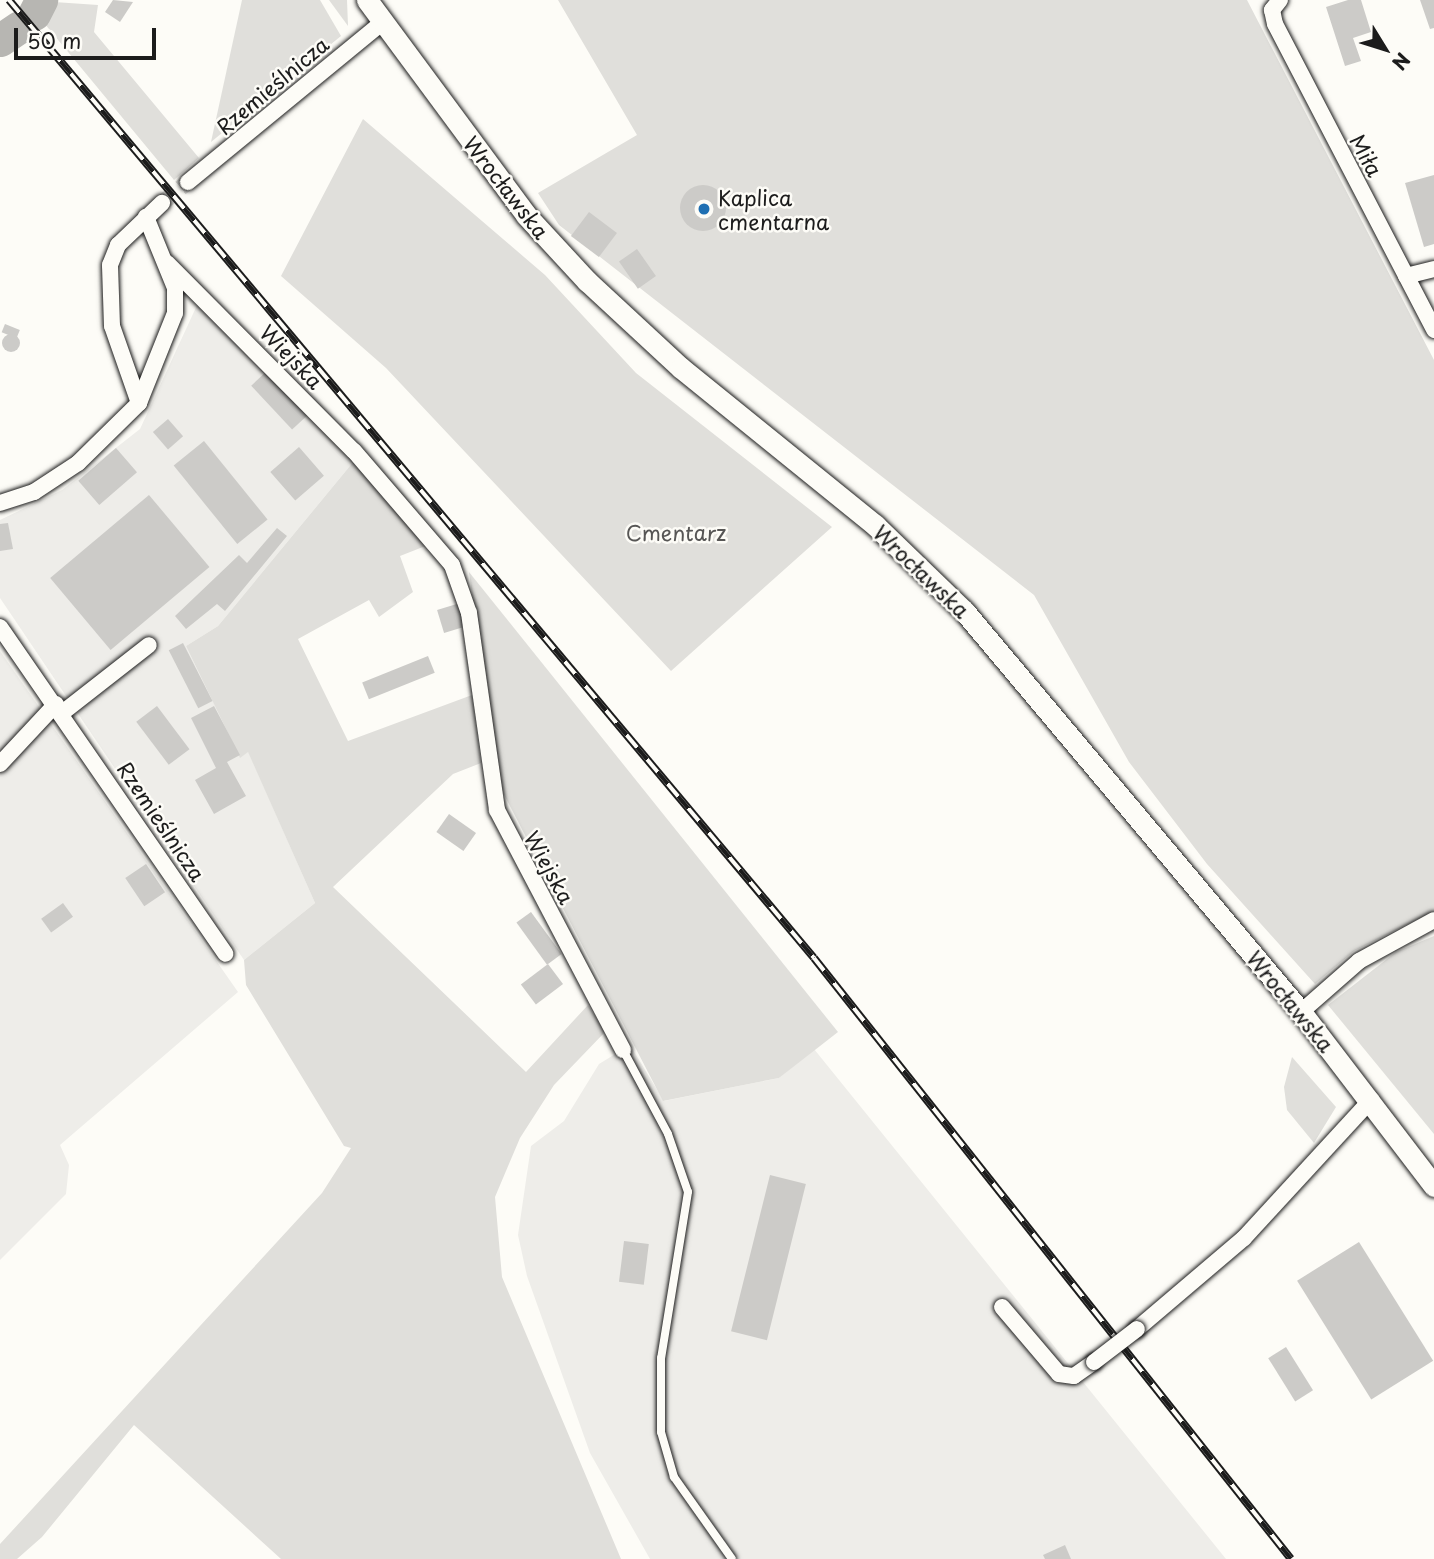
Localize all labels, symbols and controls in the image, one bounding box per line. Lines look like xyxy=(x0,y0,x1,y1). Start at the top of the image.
scale bar xyxy=(18,14,159,58)
north arrow xyxy=(1350,14,1420,84)
text: 50 m xyxy=(27,24,81,56)
street label: Rzemieślnicza xyxy=(211,31,333,139)
text: N xyxy=(1386,47,1417,76)
street label: Miła xyxy=(1345,130,1389,180)
street label: Wrocławska xyxy=(459,131,555,243)
place label: Kaplica cmentarna xyxy=(718,184,829,234)
marker: Kaplica cmentarna xyxy=(696,201,712,217)
street label: Wiejska xyxy=(255,319,329,393)
park label: Cmentarz xyxy=(626,519,726,545)
street label: Wrocławska xyxy=(869,519,975,623)
street label: Rzemieślnicza xyxy=(113,757,211,885)
street label: Wiejska xyxy=(520,826,580,908)
street label: Wrocławska xyxy=(1243,945,1339,1057)

